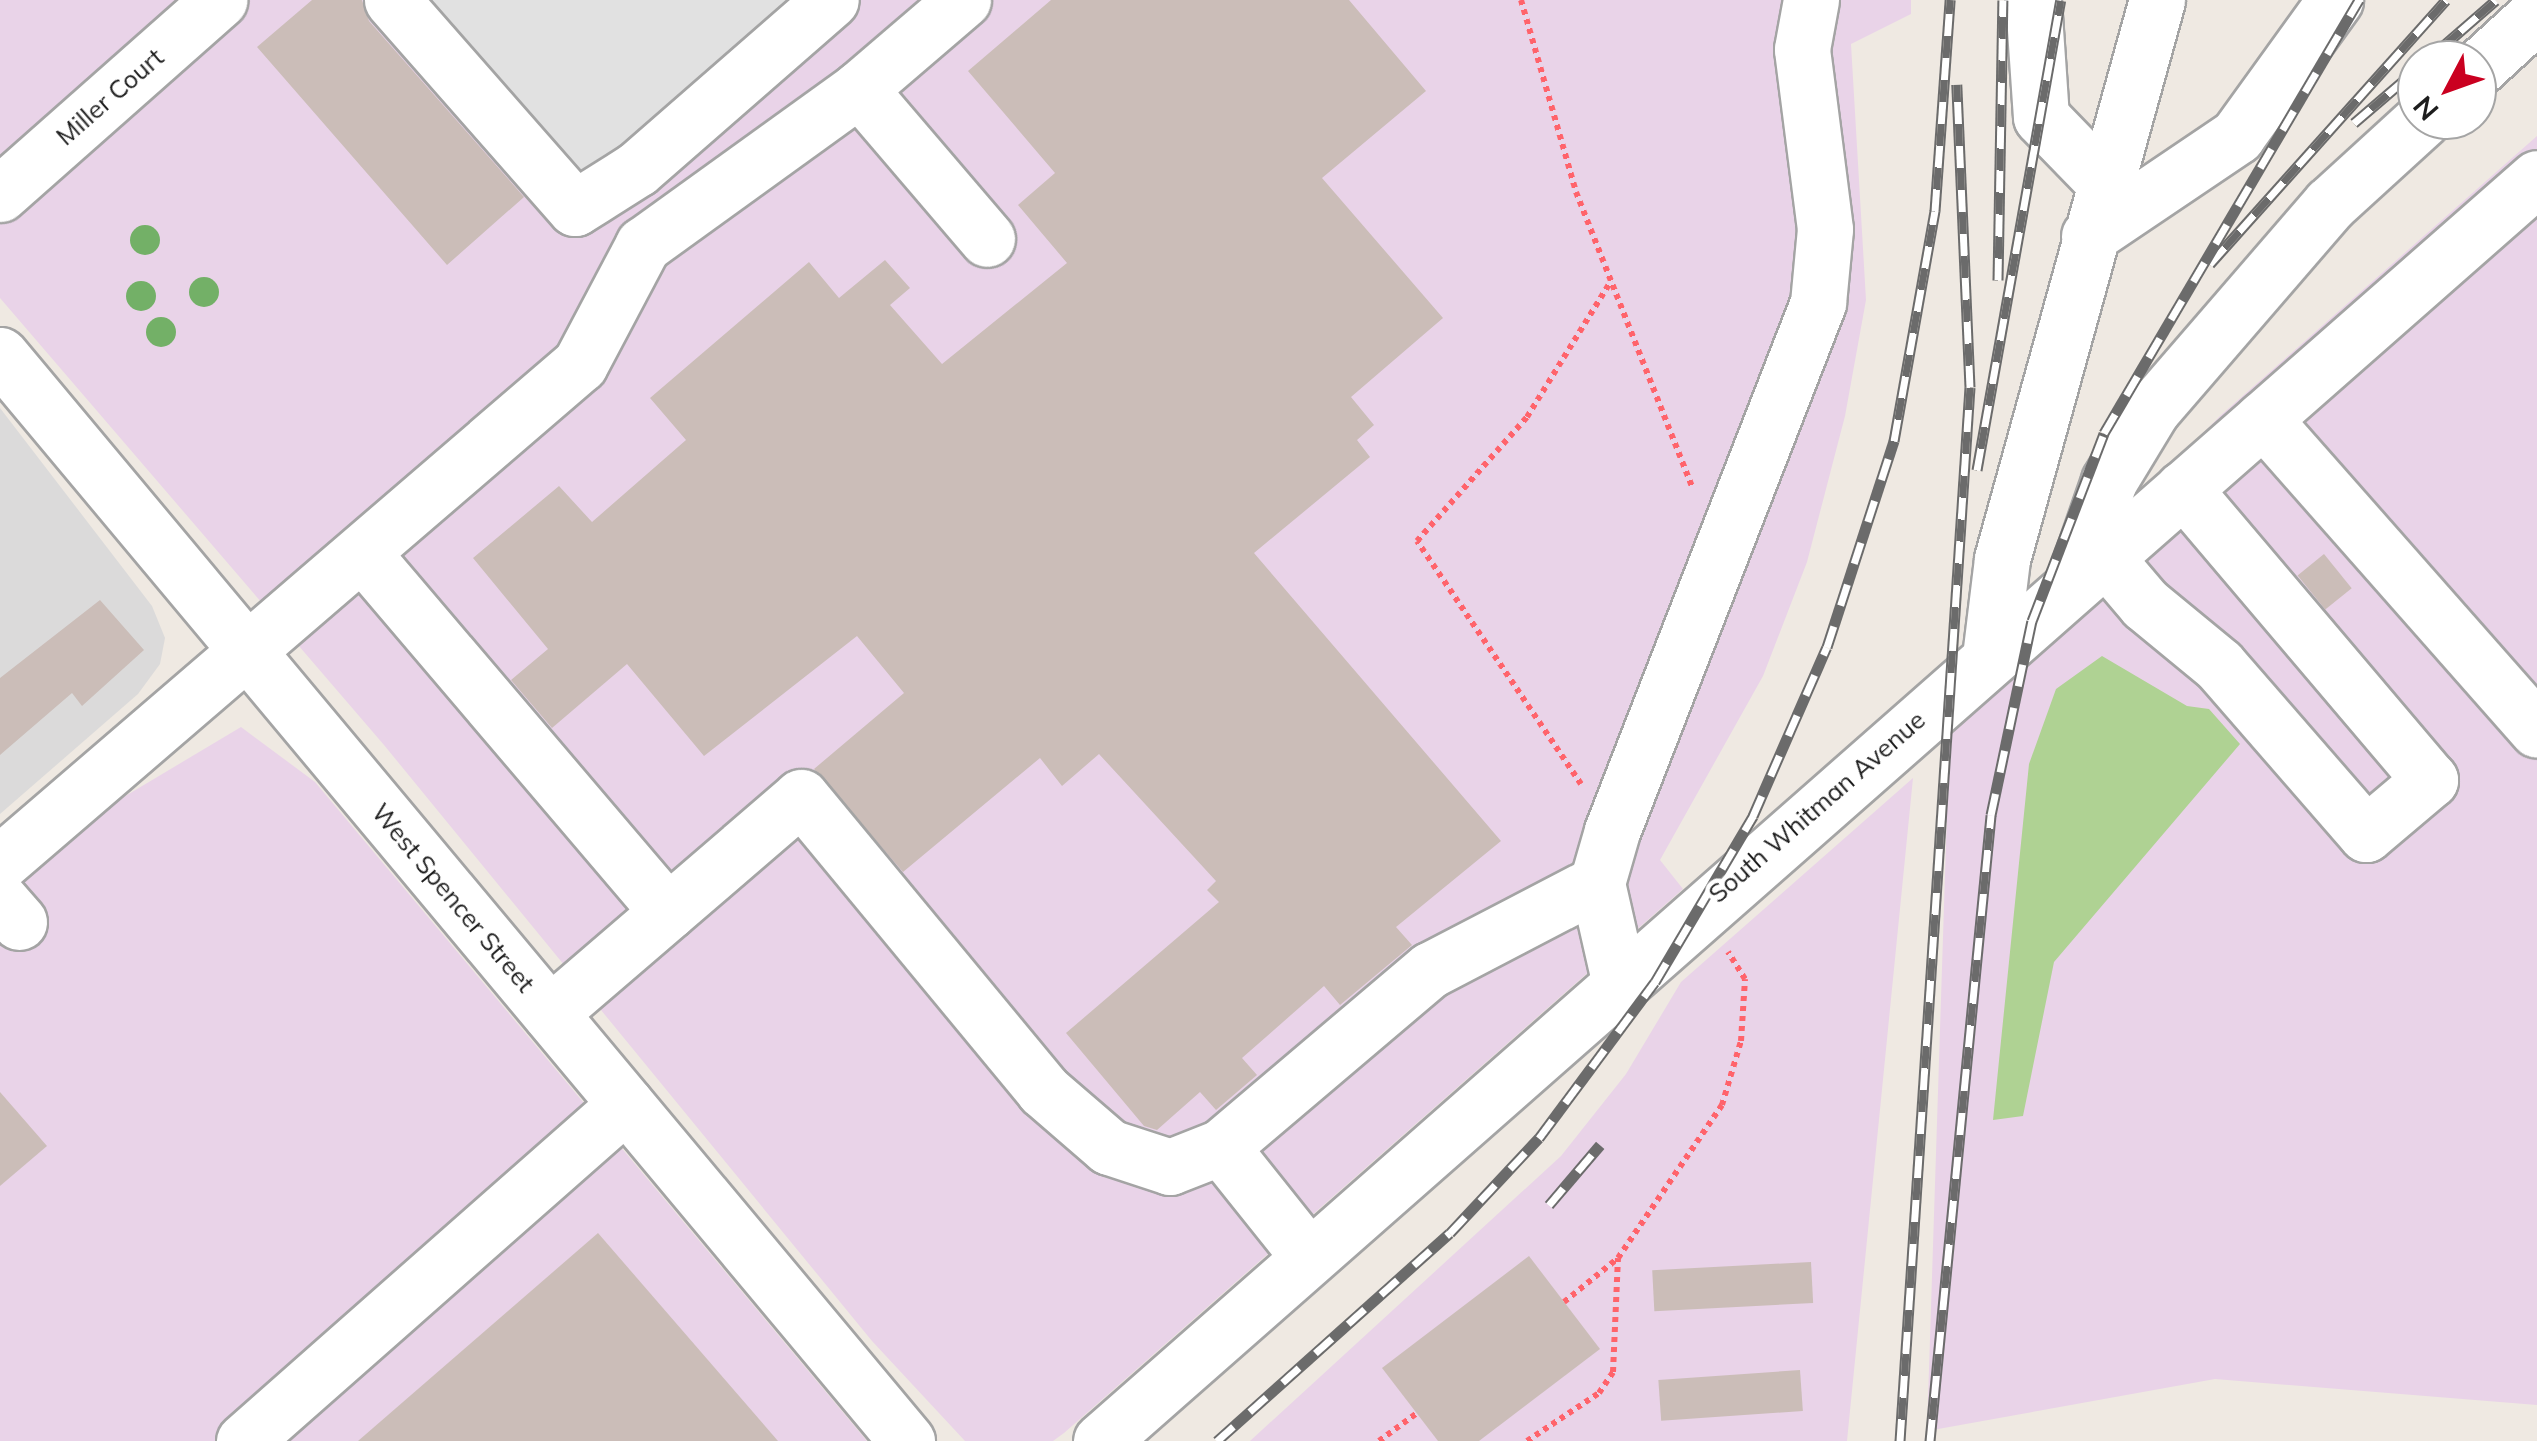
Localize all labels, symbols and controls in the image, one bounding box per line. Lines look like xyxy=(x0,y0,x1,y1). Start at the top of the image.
north arrow xyxy=(2397,40,2497,140)
street label: Miller Court xyxy=(50,42,170,152)
text: N xyxy=(2405,89,2446,128)
street label: South Whitman Avenue xyxy=(1703,705,1931,909)
street label: West Spencer Street xyxy=(365,798,541,998)

